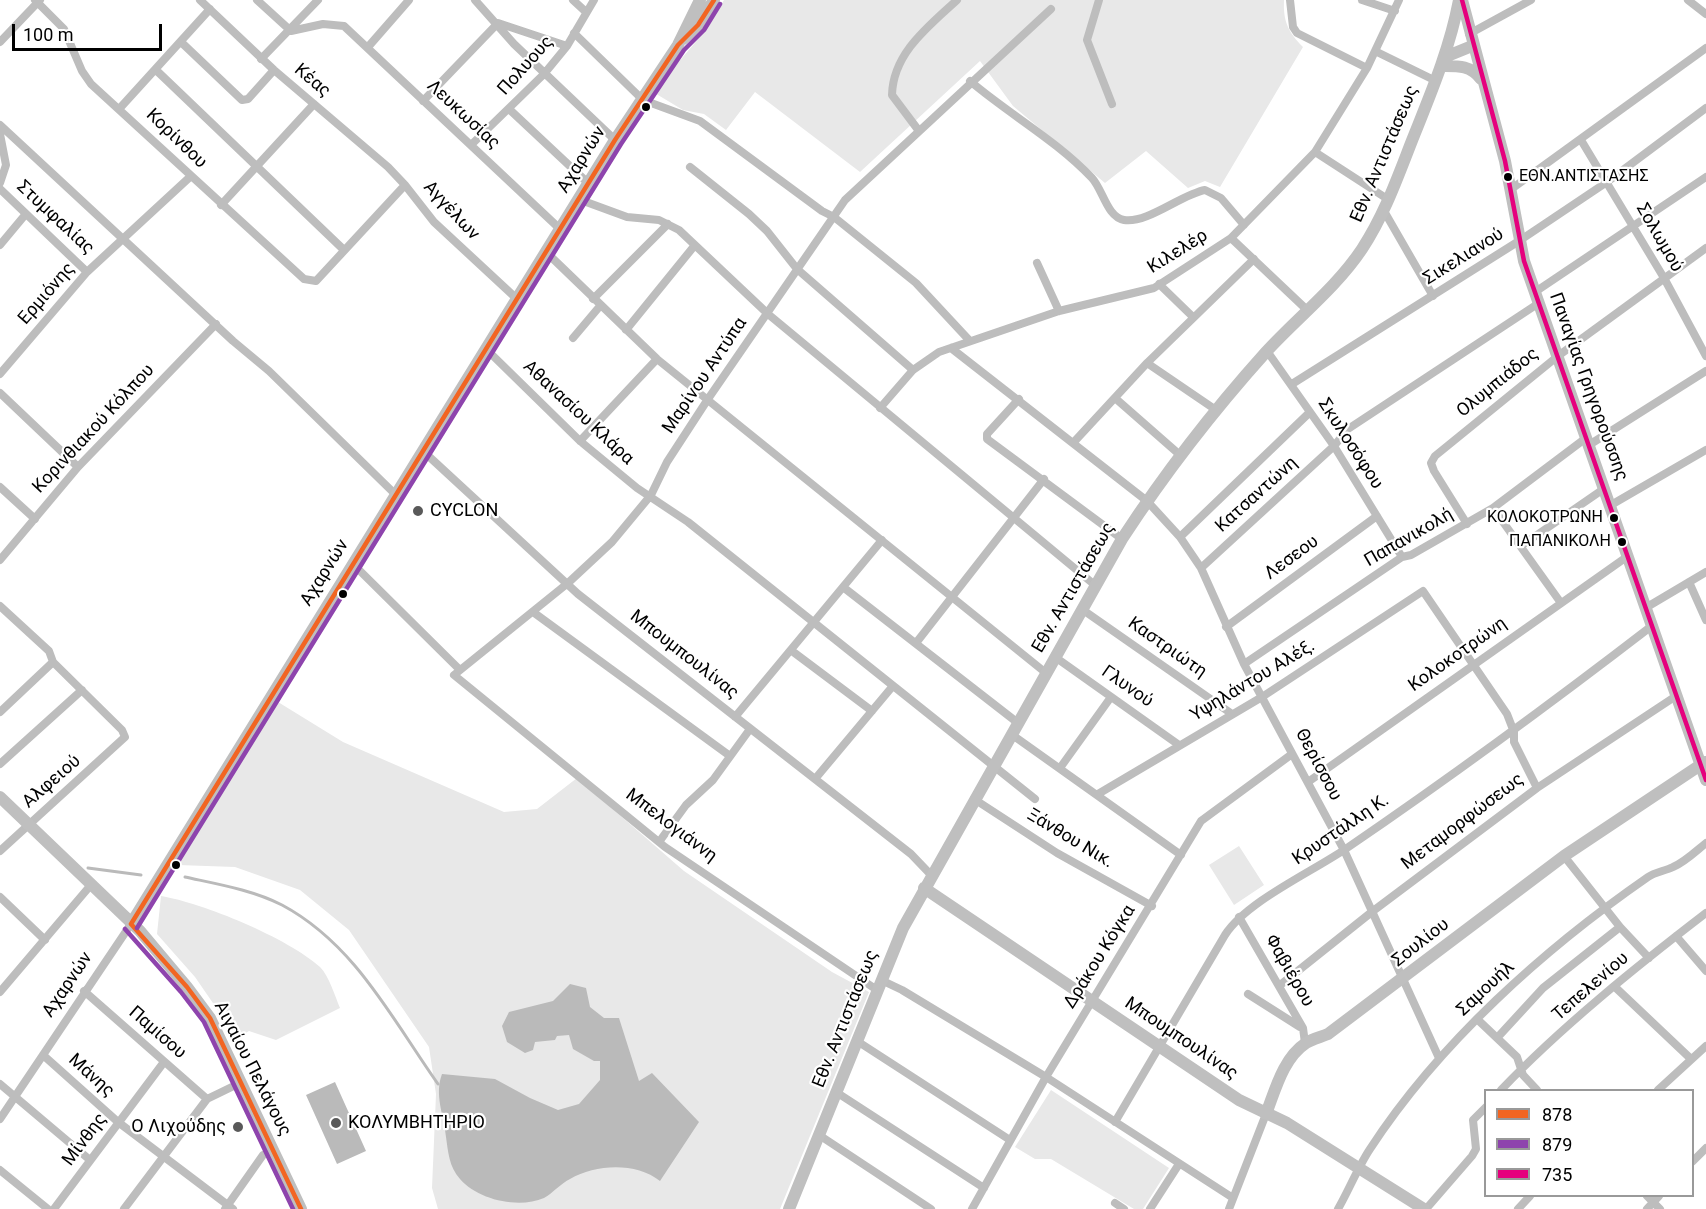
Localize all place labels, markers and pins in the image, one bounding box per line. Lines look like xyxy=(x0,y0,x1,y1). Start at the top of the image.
unlabelled marker xyxy=(640,101,652,113)
place label: ΕΘΝ.ΑΝΤΙΣΤΑΣΗΣ xyxy=(1519,167,1649,187)
marker: ΕΘΝ.ΑΝΤΙΣΤΑΣΗΣ xyxy=(1502,171,1514,183)
place label: CYCLON xyxy=(430,500,498,522)
marker: CYCLON xyxy=(411,504,425,518)
place label: ΚΟΛΟΚΟΤΡΩΝΗ xyxy=(1487,508,1603,528)
marker: ΚΟΛΟΚΟΤΡΩΝΗ xyxy=(1608,512,1620,524)
place label: ΠΑΠΑΝΙΚΟΛΗ xyxy=(1509,532,1611,552)
marker: ΠΑΠΑΝΙΚΟΛΗ xyxy=(1616,536,1628,548)
unlabelled marker xyxy=(337,588,349,600)
unlabelled marker xyxy=(170,859,182,871)
place label: ΚΟΛΥΜΒΗΤΗΡΙΟ xyxy=(348,1112,485,1134)
place label: Ο Λιχούδης xyxy=(131,1116,226,1138)
marker: ΚΟΛΥΜΒΗΤΗΡΙΟ xyxy=(329,1116,343,1130)
marker: Ο Λιχούδης xyxy=(231,1120,245,1134)

